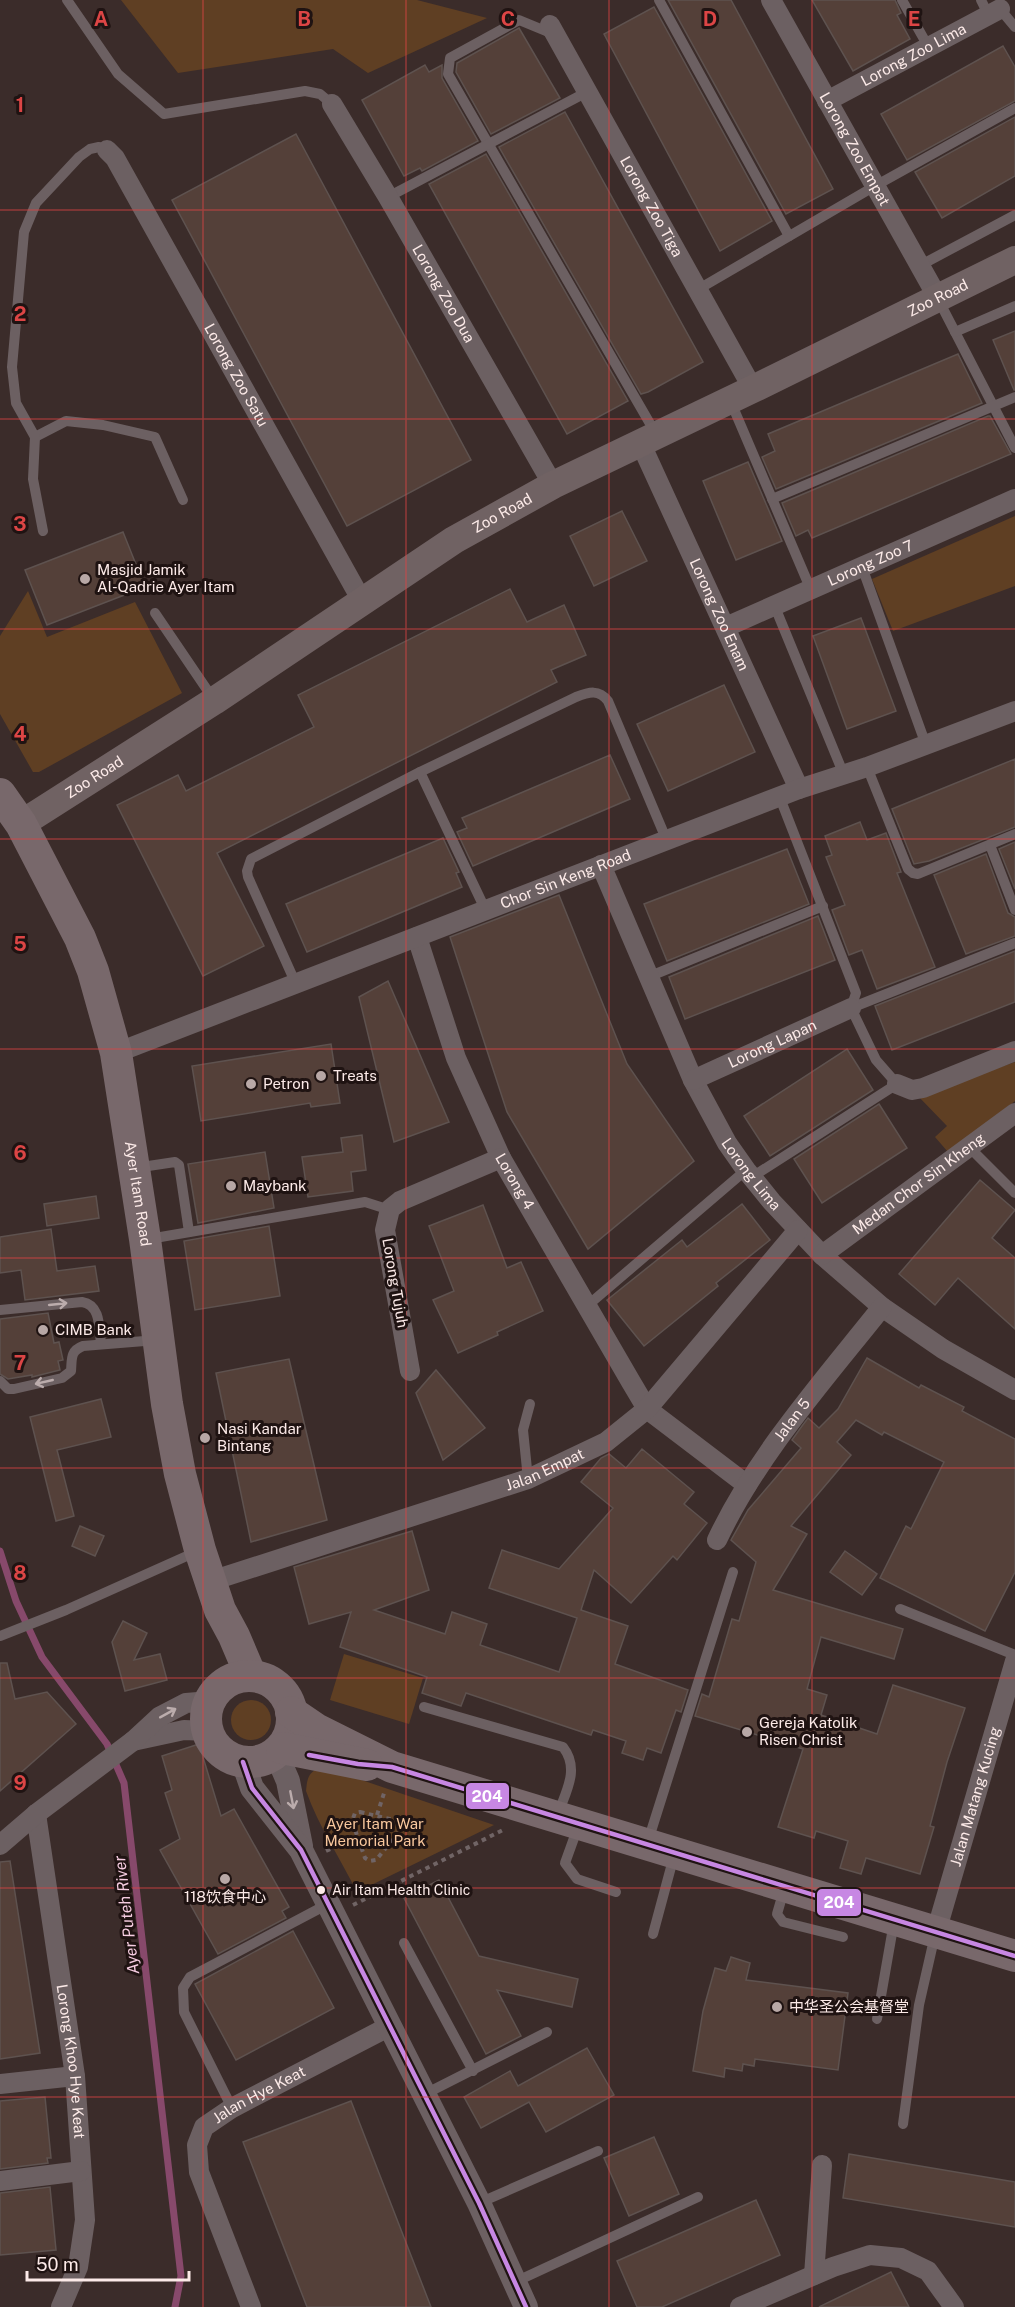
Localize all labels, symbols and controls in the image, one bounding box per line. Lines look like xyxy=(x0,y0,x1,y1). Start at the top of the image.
text: A xyxy=(94,7,108,31)
text: B xyxy=(297,7,311,31)
text: C xyxy=(501,7,515,31)
text: D xyxy=(703,7,717,31)
text: E xyxy=(908,7,920,31)
street label: Lorong Zoo Lima xyxy=(858,20,969,89)
street label: Lorong Zoo Empat xyxy=(816,89,894,209)
text: 1 xyxy=(16,93,24,117)
street label: Lorong Zoo Tiga xyxy=(617,153,687,260)
street label: Lorong Zoo Dua xyxy=(409,241,479,345)
street label: Zoo Road xyxy=(905,275,971,320)
text: 2 xyxy=(14,302,26,326)
street label: Lorong Zoo Satu xyxy=(201,321,272,429)
street label: Zoo Road xyxy=(469,489,535,536)
text: 3 xyxy=(13,512,27,536)
street label: Lorong Zoo 7 xyxy=(825,536,916,589)
street label: Lorong Zoo Enam xyxy=(687,556,753,673)
place label: Masjid Jamik Al-Qadrie Ayer Itam xyxy=(97,561,234,595)
marker: Masjid Jamik Al-Qadrie Ayer Itam xyxy=(78,572,92,586)
text: 4 xyxy=(13,722,27,746)
street label: Zoo Road xyxy=(62,752,126,802)
street label: Chor Sin Keng Road xyxy=(498,846,633,912)
text: 5 xyxy=(13,932,27,956)
street label: Lorong Lapan xyxy=(725,1016,819,1071)
place label: Treats xyxy=(333,1067,377,1084)
marker: Treats xyxy=(314,1069,328,1083)
place label: Petron xyxy=(263,1075,309,1092)
marker: Petron xyxy=(244,1077,258,1091)
street label: Medan Chor Sin Kheng xyxy=(849,1129,988,1238)
street label: Lorong Lima xyxy=(718,1135,784,1214)
street label: Ayer Itam Road xyxy=(122,1140,155,1247)
text: 6 xyxy=(13,1141,27,1165)
street label: Lorong 4 xyxy=(492,1150,538,1212)
place label: Maybank xyxy=(243,1177,307,1194)
marker: Maybank xyxy=(224,1179,238,1193)
street label: Lorong Tujuh xyxy=(379,1237,412,1329)
one-way arrow xyxy=(48,1298,68,1309)
place label: CIMB Bank xyxy=(55,1321,132,1338)
marker: CIMB Bank xyxy=(36,1323,50,1337)
text: 7 xyxy=(14,1351,26,1375)
one-way arrow xyxy=(35,1377,54,1389)
street label: Jalan 5 xyxy=(770,1395,813,1444)
place label: Nasi Kandar Bintang xyxy=(217,1420,302,1454)
marker: Nasi Kandar Bintang xyxy=(198,1431,212,1445)
street label: Jalan Empat xyxy=(503,1445,587,1494)
text: 8 xyxy=(13,1561,27,1585)
one-way arrow xyxy=(158,1707,176,1718)
place label: Gereja Katolik Risen Christ xyxy=(759,1714,858,1748)
marker: Gereja Katolik Risen Christ xyxy=(740,1725,754,1739)
street label: Jalan Matang Kucing xyxy=(947,1725,1003,1868)
text: 9 xyxy=(13,1771,27,1795)
line badge: 204 xyxy=(465,1782,510,1810)
text: 204 xyxy=(472,1787,503,1806)
one-way arrow xyxy=(287,1790,298,1810)
park label: Ayer Itam War Memorial Park xyxy=(324,1815,426,1849)
water label: Ayer Puteh River xyxy=(110,1854,143,1975)
marker: 118饮食中心 xyxy=(218,1872,232,1886)
place label: Air Itam Health Clinic xyxy=(332,1882,470,1898)
marker: Air Itam Health Clinic xyxy=(315,1884,327,1896)
place label: 118饮食中心 xyxy=(184,1888,266,1905)
line badge: 204 xyxy=(816,1888,862,1917)
text: 204 xyxy=(824,1893,855,1912)
street label: Lorong Khoo Hye Keat xyxy=(53,1983,88,2140)
place label: 中华圣公会基督堂 xyxy=(789,1998,909,2015)
marker: 中华圣公会基督堂 xyxy=(770,2000,784,2014)
street label: Jalan Hye Keat xyxy=(209,2062,308,2127)
scale bar xyxy=(27,2244,189,2282)
text: 50 m xyxy=(36,2254,79,2275)

